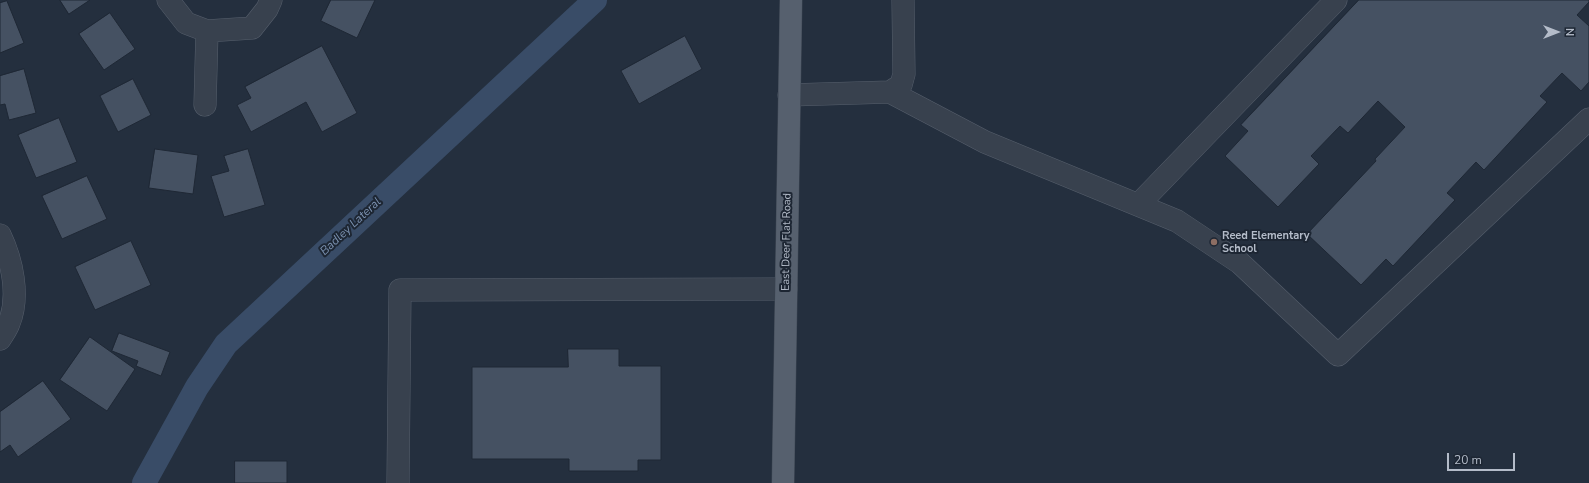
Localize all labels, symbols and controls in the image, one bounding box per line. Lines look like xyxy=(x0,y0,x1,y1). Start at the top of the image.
north arrow xyxy=(1537,12,1577,52)
text: N xyxy=(1562,28,1577,36)
street label: East Deer Flat Road xyxy=(780,193,794,291)
water label: Badley Lateral xyxy=(318,195,384,259)
place label: Reed Elementary School xyxy=(1222,229,1310,255)
marker: Reed Elementary School xyxy=(1209,237,1219,247)
scale bar xyxy=(1449,445,1517,471)
text: 20 m xyxy=(1454,452,1482,468)

